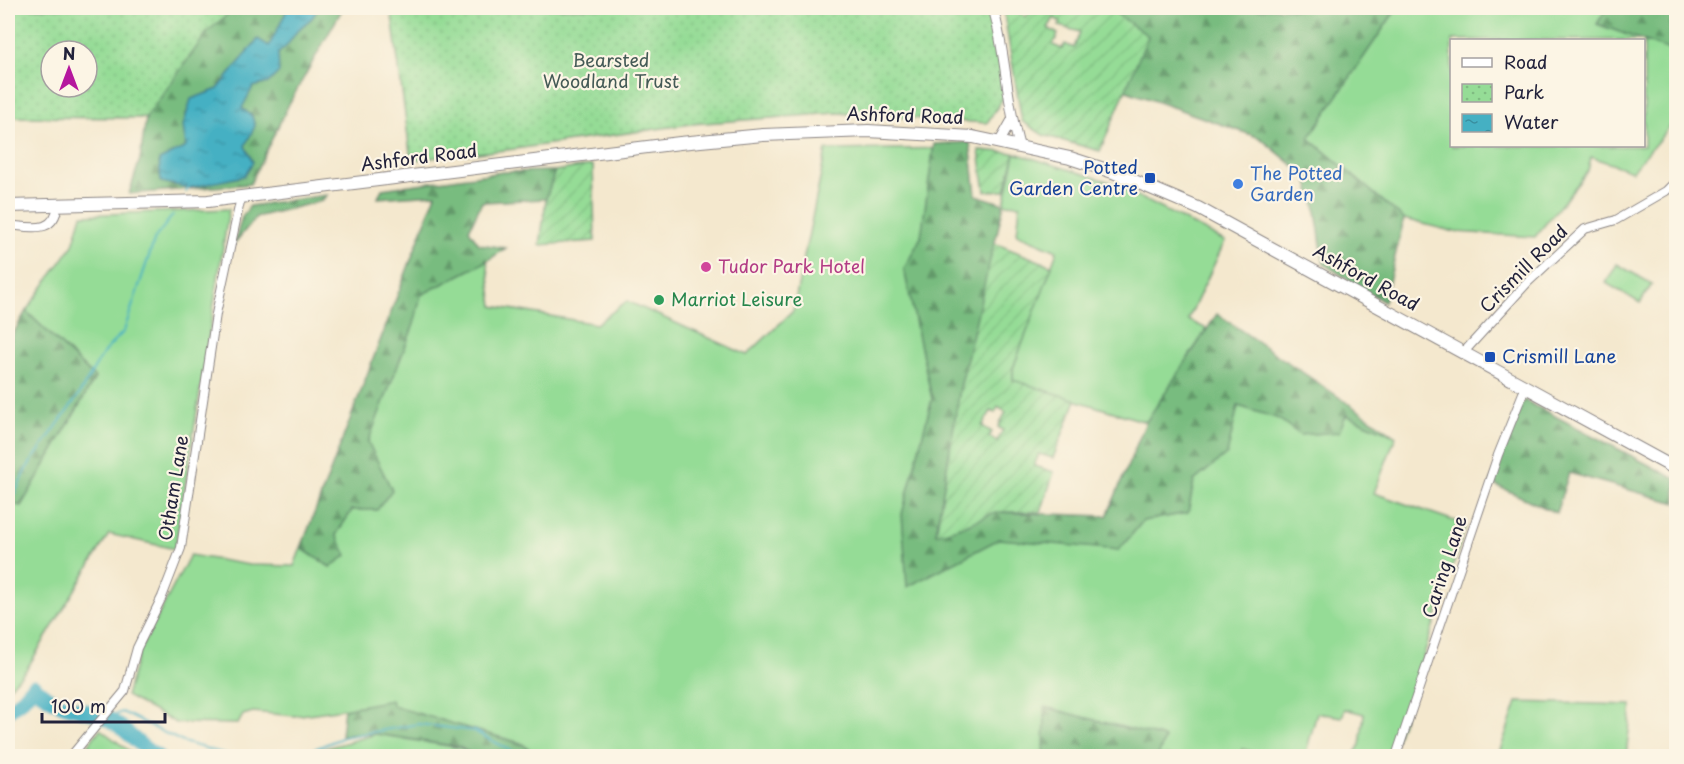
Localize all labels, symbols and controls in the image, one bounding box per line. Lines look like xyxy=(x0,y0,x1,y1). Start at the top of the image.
north arrow xyxy=(39,39,99,99)
legend xyxy=(1450,39,1645,147)
text: N xyxy=(63,41,75,65)
park label: Bearsted Woodland Trust xyxy=(543,46,679,94)
text: Road xyxy=(1504,48,1548,75)
text: Park xyxy=(1504,78,1544,105)
street label: Ashford Road xyxy=(846,99,964,130)
text: Water xyxy=(1504,108,1559,135)
street label: Ashford Road xyxy=(359,136,479,177)
place label: Potted Garden Centre xyxy=(1009,153,1138,201)
place label: The Potted Garden xyxy=(1250,159,1343,207)
marker: Potted Garden Centre xyxy=(1143,171,1157,185)
marker: The Potted Garden xyxy=(1231,177,1245,191)
street label: Crismill Road xyxy=(1473,218,1573,318)
street label: Ashford Road xyxy=(1309,236,1425,317)
place label: Tudor Park Hotel xyxy=(718,252,865,279)
marker: Tudor Park Hotel xyxy=(699,260,713,274)
place label: Marriot Leisure xyxy=(671,285,802,312)
marker: Marriot Leisure xyxy=(652,293,666,307)
place label: Crismill Lane xyxy=(1502,342,1617,369)
marker: Crismill Lane xyxy=(1483,350,1497,364)
street label: Otham Lane xyxy=(151,433,194,543)
street label: Caring Lane xyxy=(1414,512,1473,621)
scale bar xyxy=(42,686,165,724)
text: 100 m xyxy=(51,692,106,719)

